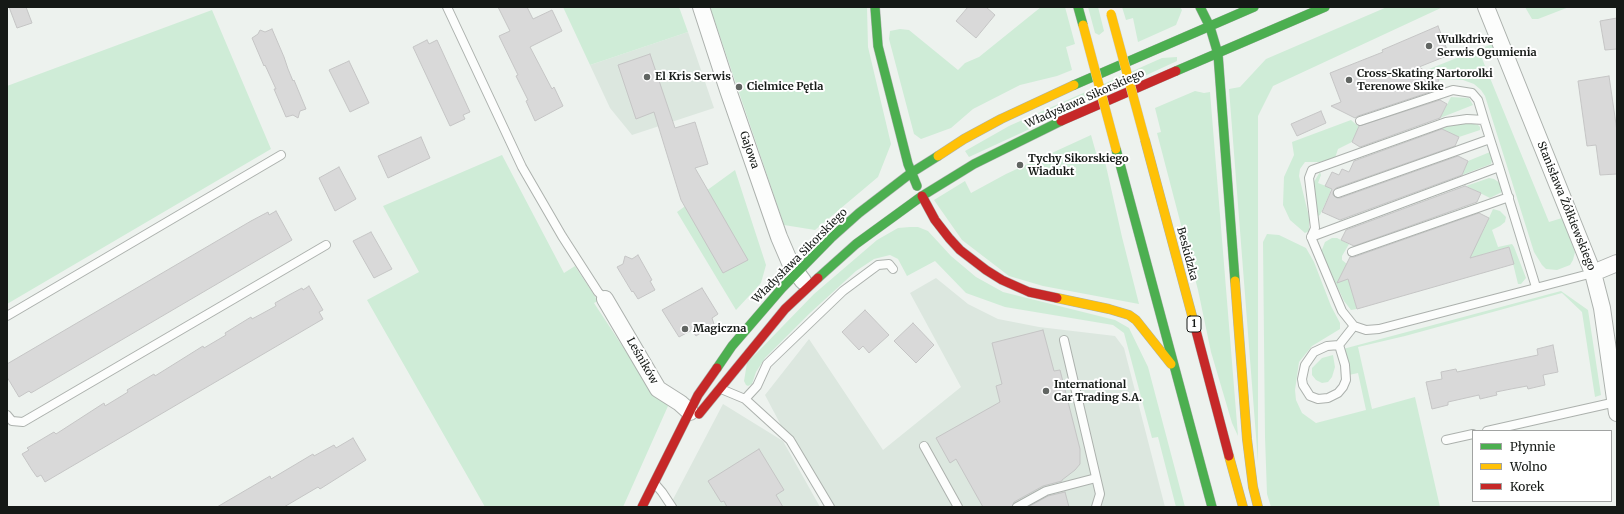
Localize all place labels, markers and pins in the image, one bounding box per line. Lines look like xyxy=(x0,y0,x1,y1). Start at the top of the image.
place label: Wulkdrive Serwis Ogumienia xyxy=(1437,33,1537,59)
marker: Wulkdrive Serwis Ogumienia xyxy=(1424,41,1434,51)
place label: Cross-Skating Nartorolki Terenowe Skike xyxy=(1357,67,1493,93)
place label: El Kris Serwis xyxy=(655,70,731,84)
marker: El Kris Serwis xyxy=(642,72,652,82)
marker: Cross-Skating Nartorolki Terenowe Skike xyxy=(1344,75,1354,85)
place label: Cielmice Pętla xyxy=(747,80,823,94)
marker: Cielmice Pętla xyxy=(734,82,744,92)
place label: Tychy Sikorskiego Wiadukt xyxy=(1028,152,1129,178)
marker: Tychy Sikorskiego Wiadukt xyxy=(1015,160,1025,170)
place label: Magiczna xyxy=(693,322,746,336)
marker: Magiczna xyxy=(680,324,690,334)
place label: International Car Trading S.A. xyxy=(1054,378,1142,404)
marker: International Car Trading S.A. xyxy=(1041,386,1051,396)

